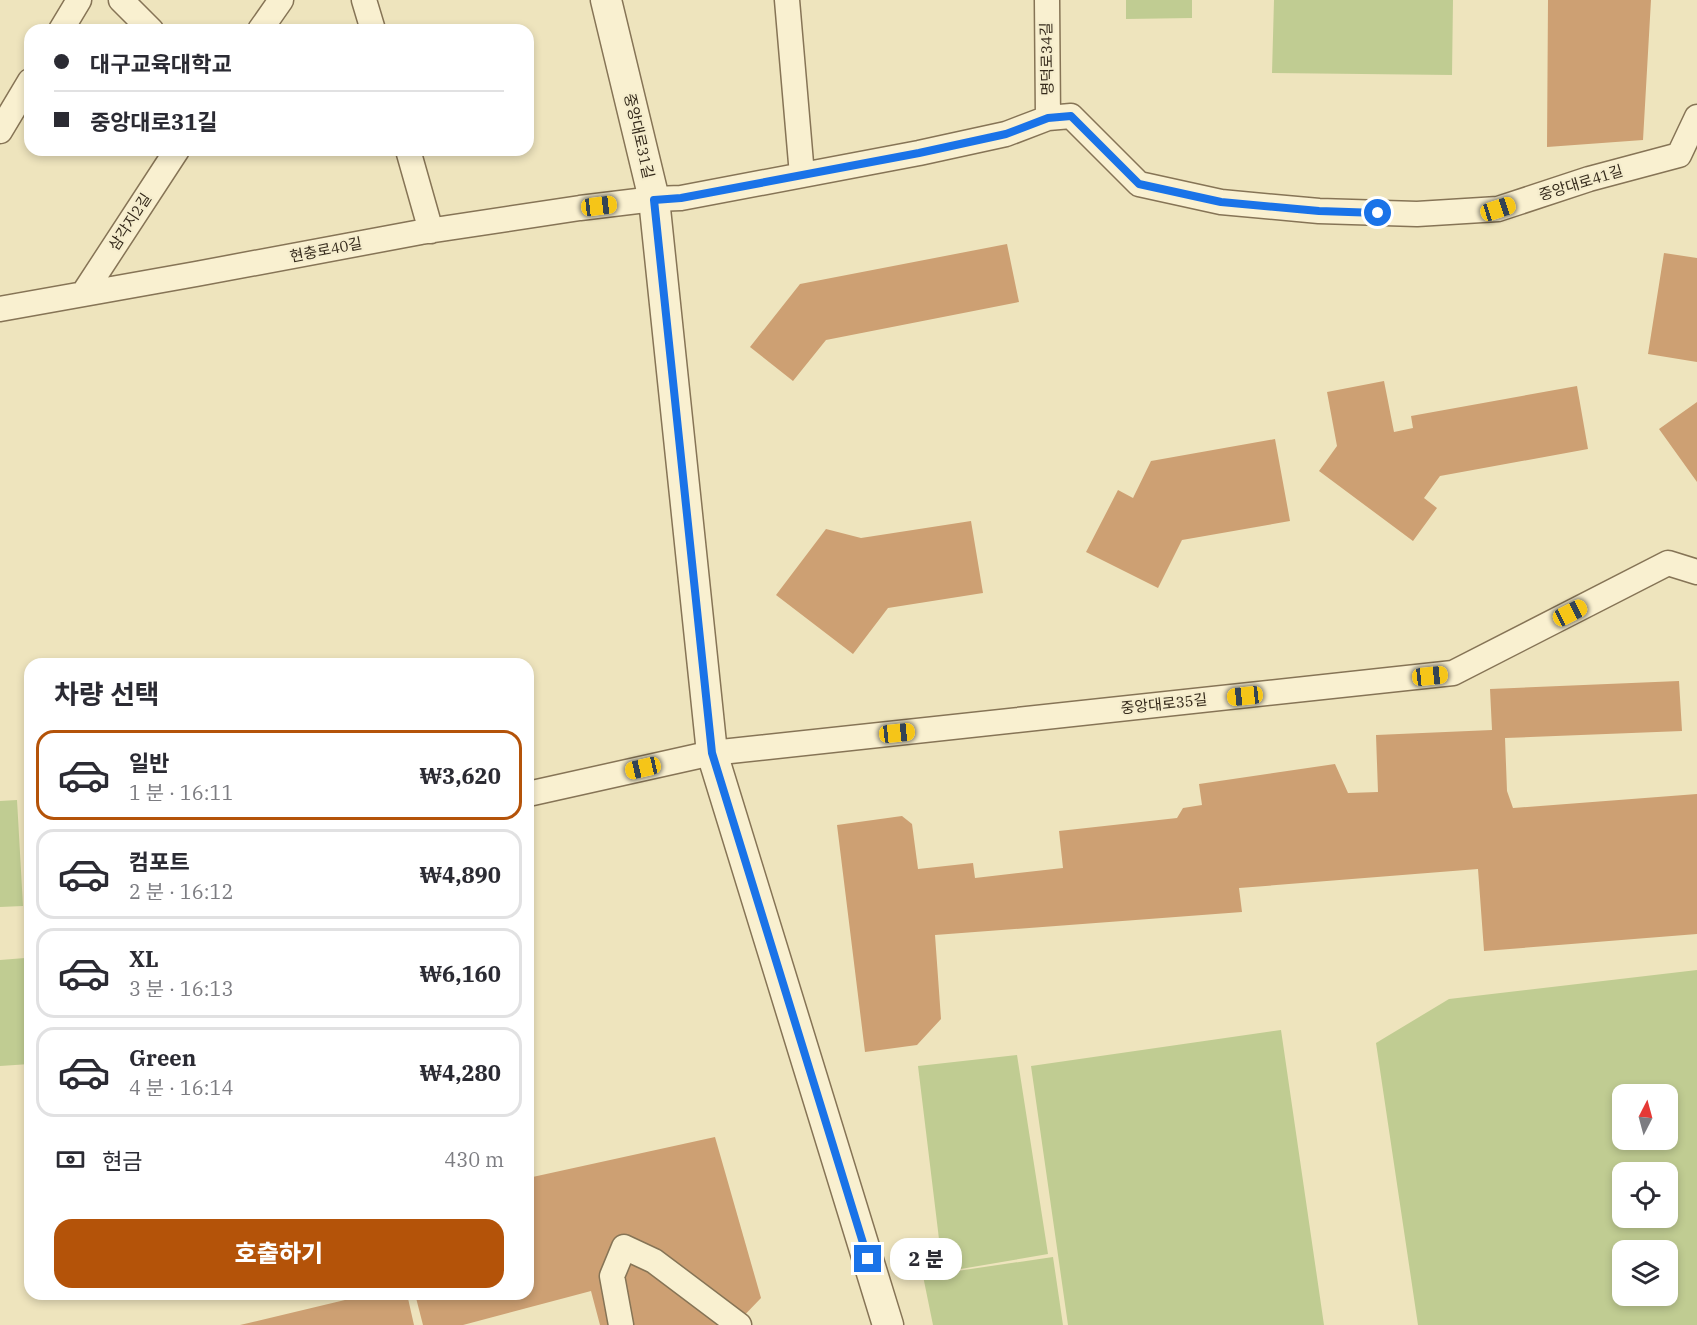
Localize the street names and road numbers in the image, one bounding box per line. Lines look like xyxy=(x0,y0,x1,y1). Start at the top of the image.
street label: 명덕로34길 xyxy=(1036,22,1057,96)
street label: 중앙대로31길 xyxy=(620,91,659,180)
street label: 중앙대로41길 xyxy=(1536,161,1625,204)
street label: 삼각지2길 xyxy=(104,190,155,254)
street label: 현충로40길 xyxy=(288,233,364,266)
street label: 중앙대로35길 xyxy=(1120,690,1208,717)

